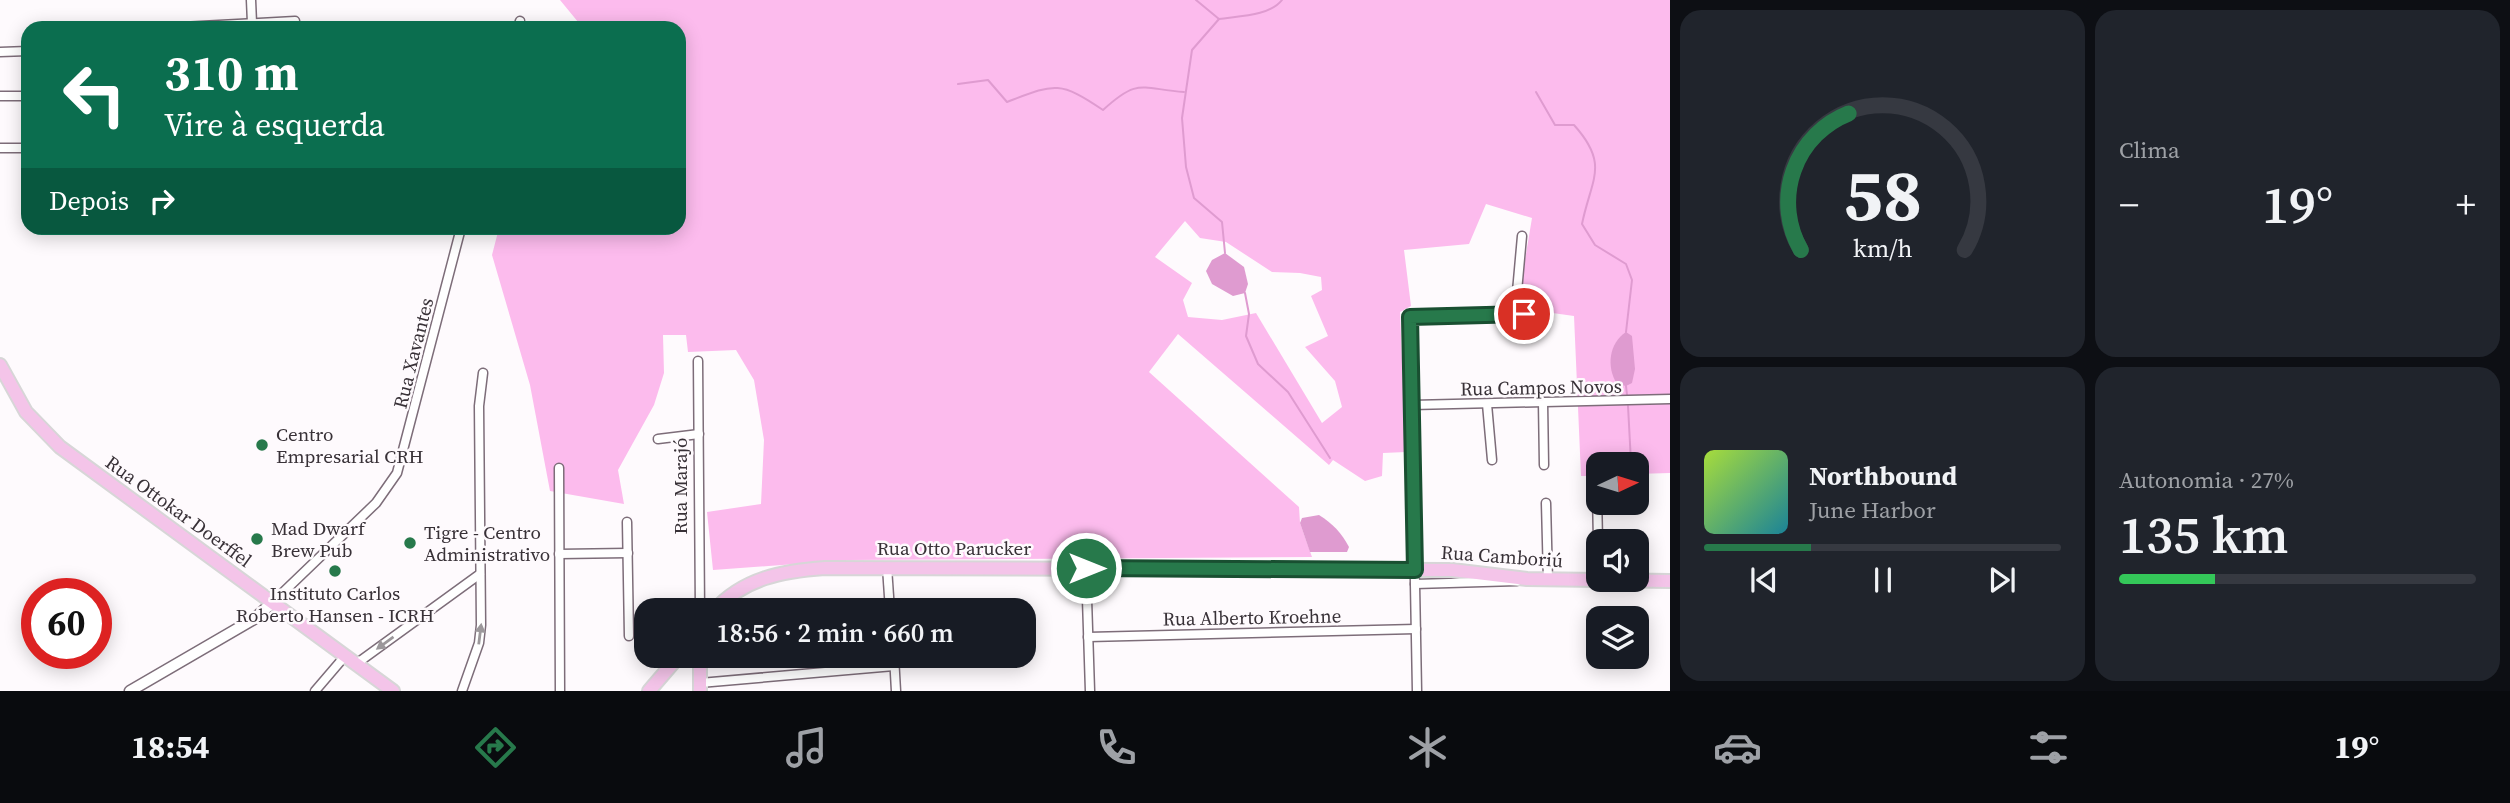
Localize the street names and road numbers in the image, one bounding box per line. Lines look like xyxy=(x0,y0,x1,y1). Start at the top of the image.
street label: Rua Xavantes xyxy=(387,295,439,411)
street label: Rua Campos Novos xyxy=(1460,373,1622,401)
street label: Rua Marajó xyxy=(667,438,693,534)
street label: Rua Ottokar Doerffel xyxy=(101,449,258,573)
street label: Rua Otto Parucker xyxy=(877,535,1031,561)
street label: Rua Camboriú xyxy=(1440,539,1564,573)
street label: Rua Alberto Kroehne xyxy=(1162,602,1342,632)

